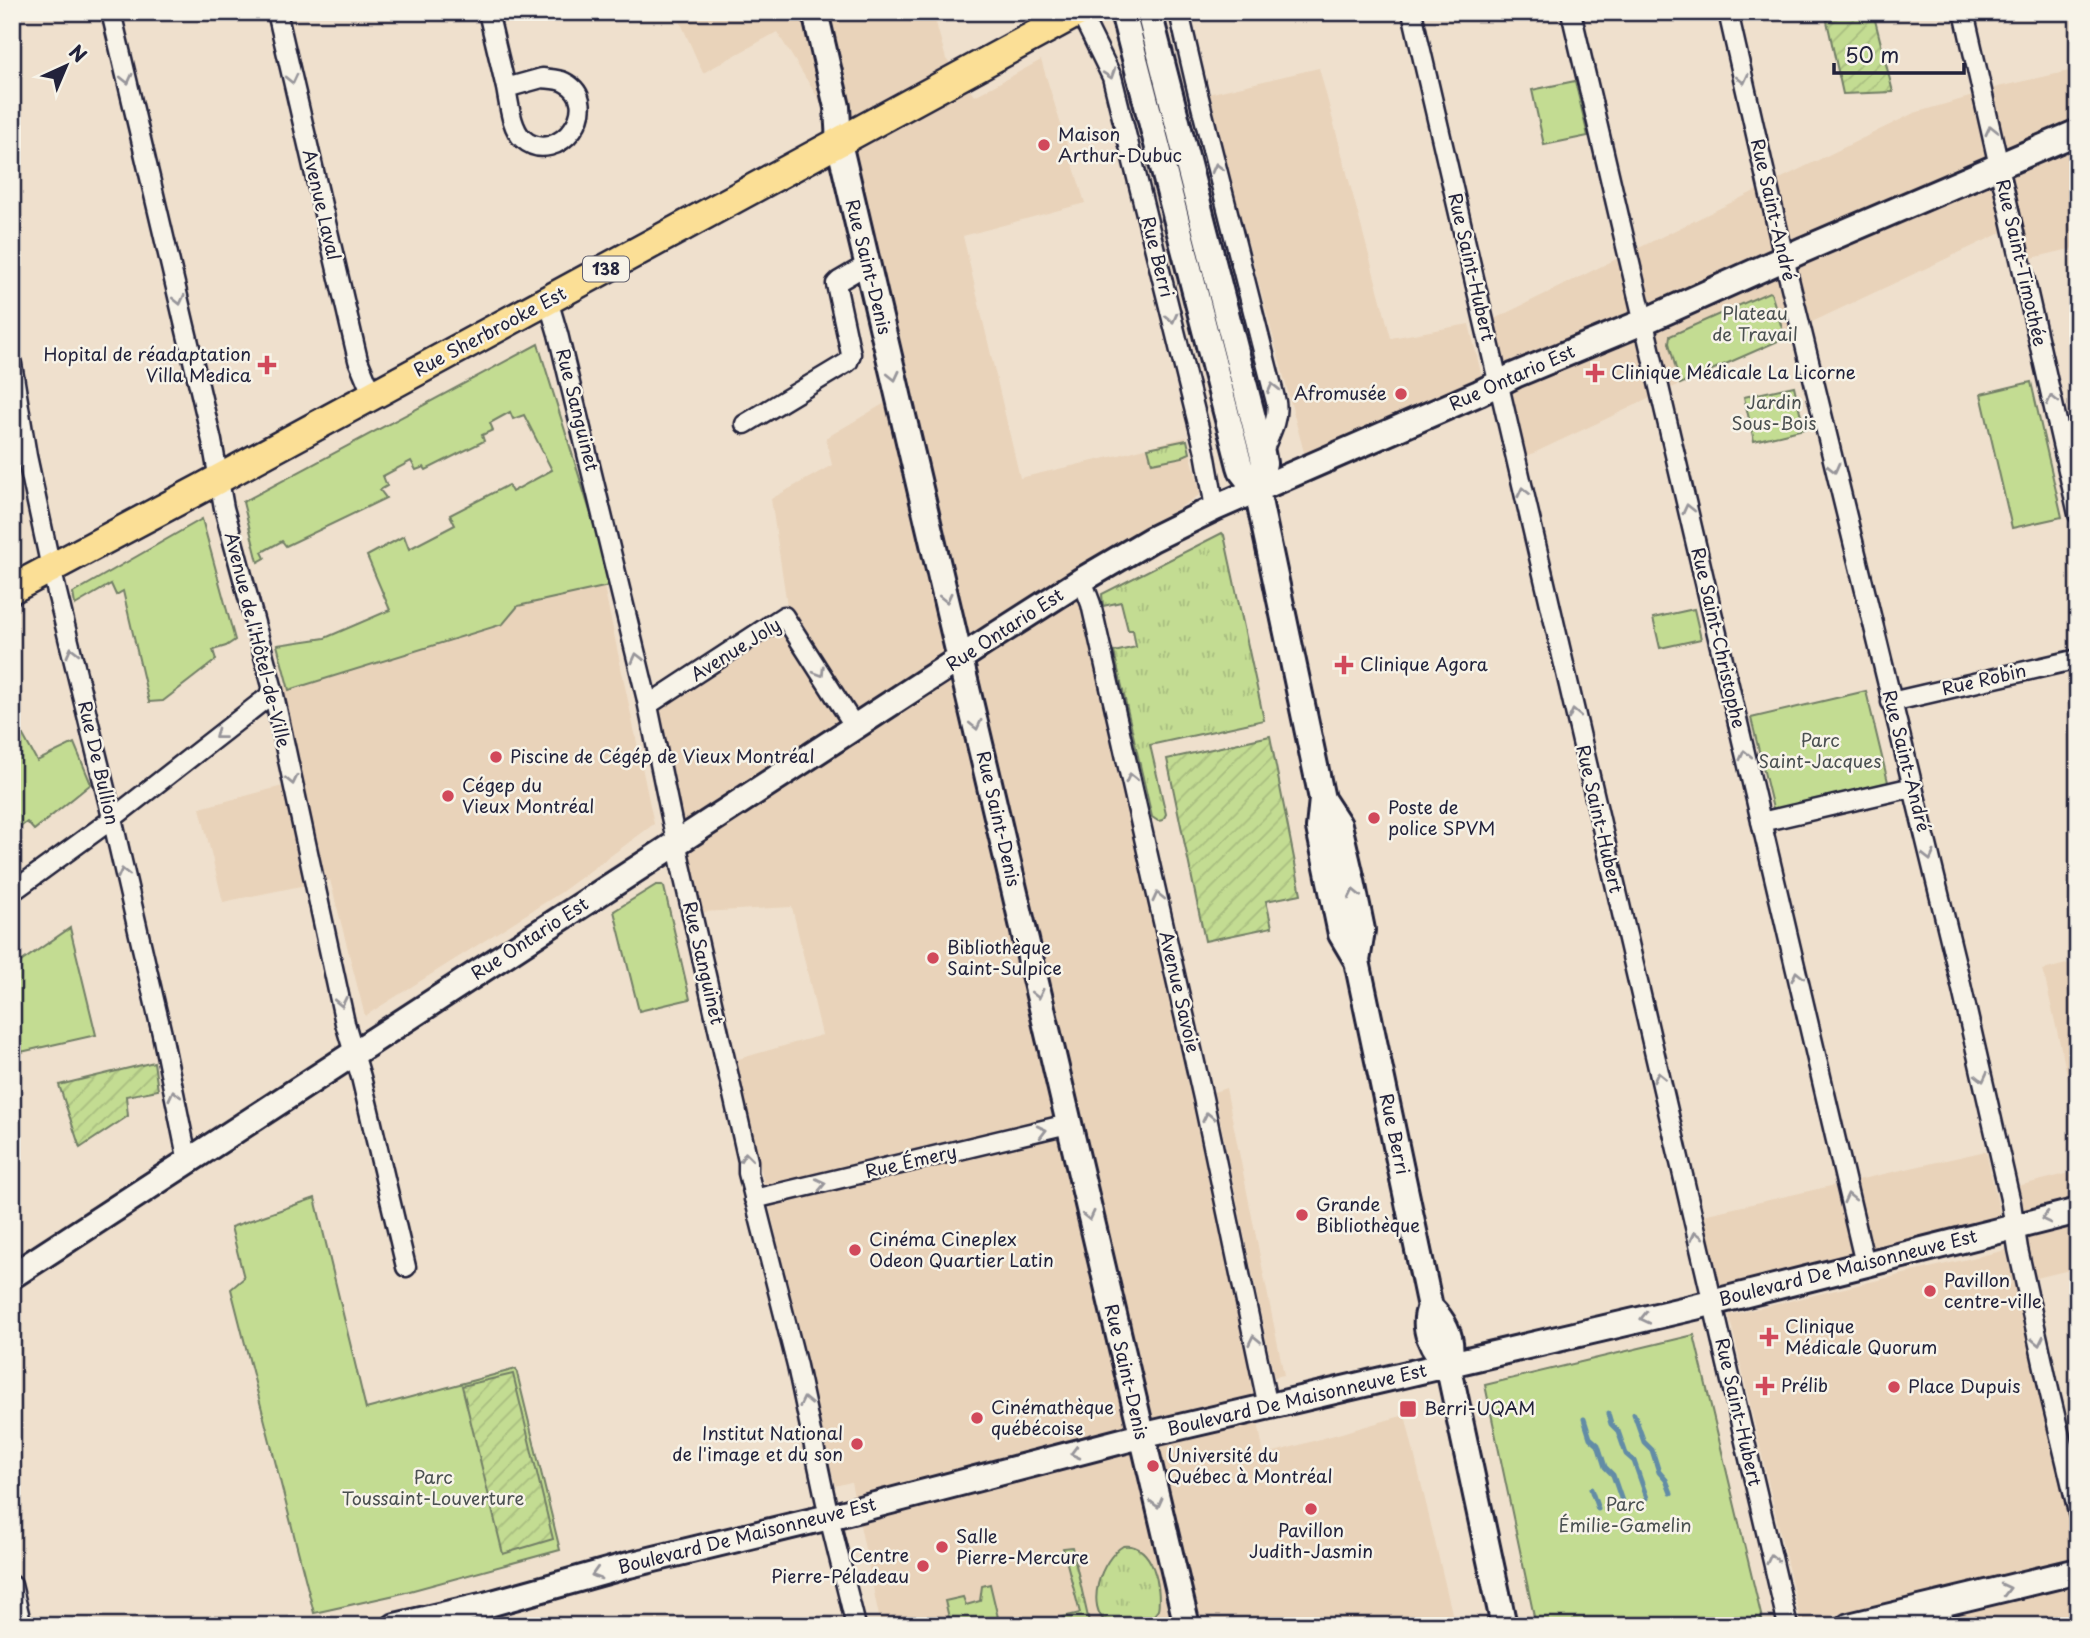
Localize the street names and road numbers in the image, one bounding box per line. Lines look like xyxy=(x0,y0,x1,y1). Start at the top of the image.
street label: Rue Saint-André xyxy=(1745,136,1804,283)
street label: Avenue Laval xyxy=(297,147,348,263)
street label: Rue Saint-Timothée xyxy=(1990,176,2055,349)
street label: Rue Saint-Hubert xyxy=(1442,190,1503,343)
street label: Rue Saint-Denis xyxy=(840,196,899,337)
street label: Rue Berri xyxy=(1135,213,1182,300)
road number: 138 xyxy=(583,256,629,282)
street label: Rue Sherbrooke Est xyxy=(408,279,571,382)
street label: Rue Ontario Est xyxy=(1444,337,1579,416)
street label: Rue Sanguinet xyxy=(550,345,607,474)
street label: Avenue de l'Hôtel-de-Ville xyxy=(219,529,298,750)
street label: Rue Saint-Christophe xyxy=(1686,545,1753,731)
street label: Rue Ontario Est xyxy=(940,580,1069,677)
street label: Avenue Joly xyxy=(685,610,786,687)
street label: Rue Robin xyxy=(1939,656,2029,701)
street label: Rue Saint-André xyxy=(1877,687,1938,834)
street label: Rue De Bullion xyxy=(72,698,127,827)
street label: Rue Saint-Hubert xyxy=(1570,742,1631,895)
street label: Rue Saint-Denis xyxy=(971,748,1028,889)
street label: Rue Ontario Est xyxy=(465,889,594,986)
street label: Rue Sanguinet xyxy=(677,898,732,1027)
street label: Avenue Savoie xyxy=(1153,928,1208,1055)
street label: Rue Berri xyxy=(1374,1091,1417,1177)
street label: Rue Émery xyxy=(862,1137,959,1184)
street label: Boulevard De Maisonneuve Est xyxy=(1716,1221,1980,1312)
street label: Rue Saint-Denis xyxy=(1099,1301,1156,1442)
street label: Rue Saint-Hubert xyxy=(1709,1335,1770,1488)
street label: Boulevard De Maisonneuve Est xyxy=(1164,1355,1429,1442)
street label: Boulevard De Maisonneuve Est xyxy=(615,1489,879,1580)

